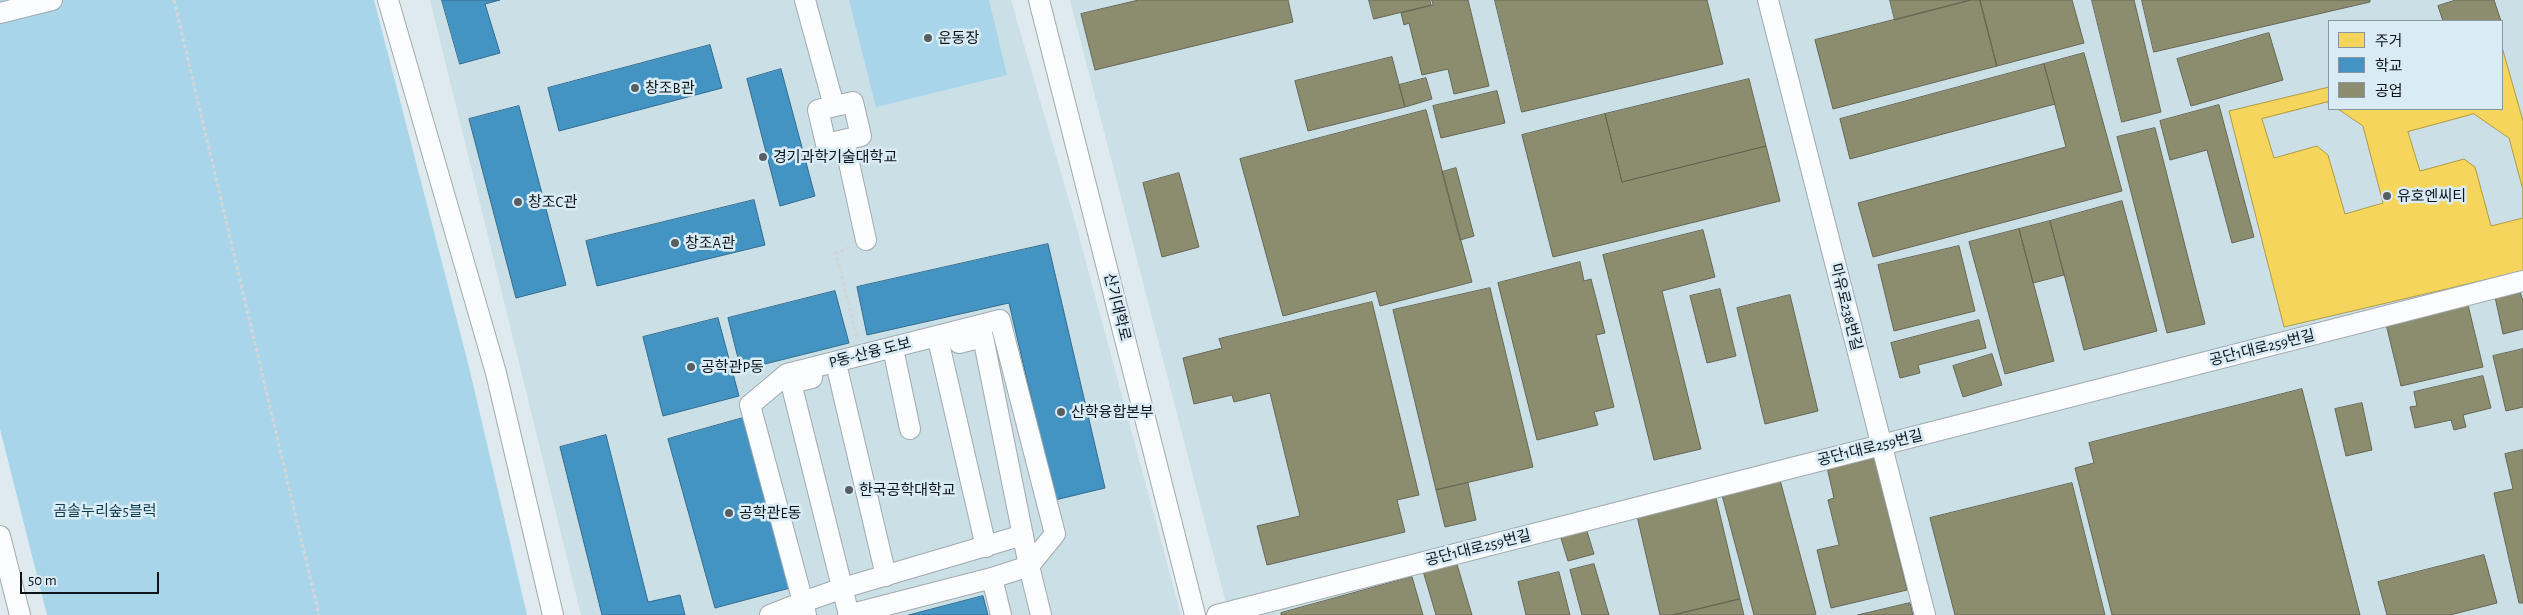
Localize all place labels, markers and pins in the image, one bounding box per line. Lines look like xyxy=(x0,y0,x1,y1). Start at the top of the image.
place label: 운동장 xyxy=(938,29,979,47)
marker: 운동장 xyxy=(922,32,934,44)
place label: 창조B관 xyxy=(645,79,694,97)
marker: 창조B관 xyxy=(629,82,641,94)
place label: 경기과학기술대학교 xyxy=(773,148,897,166)
marker: 경기과학기술대학교 xyxy=(757,151,769,163)
place label: 유호엔씨티 xyxy=(2397,187,2466,205)
marker: 유호엔씨티 xyxy=(2381,190,2393,202)
place label: 창조C관 xyxy=(528,193,577,211)
marker: 창조C관 xyxy=(512,196,524,208)
place label: 창조A관 xyxy=(685,234,735,252)
marker: 창조A관 xyxy=(669,237,681,249)
place label: 공학관P동 xyxy=(701,358,764,376)
marker: 공학관P동 xyxy=(685,361,697,373)
place label: 산학융합본부 xyxy=(1071,403,1154,421)
marker: 산학융합본부 xyxy=(1055,406,1067,418)
place label: 한국공학대학교 xyxy=(859,481,956,499)
marker: 한국공학대학교 xyxy=(843,484,855,496)
place label: 공학관E동 xyxy=(739,504,801,522)
marker: 공학관E동 xyxy=(723,507,735,519)

